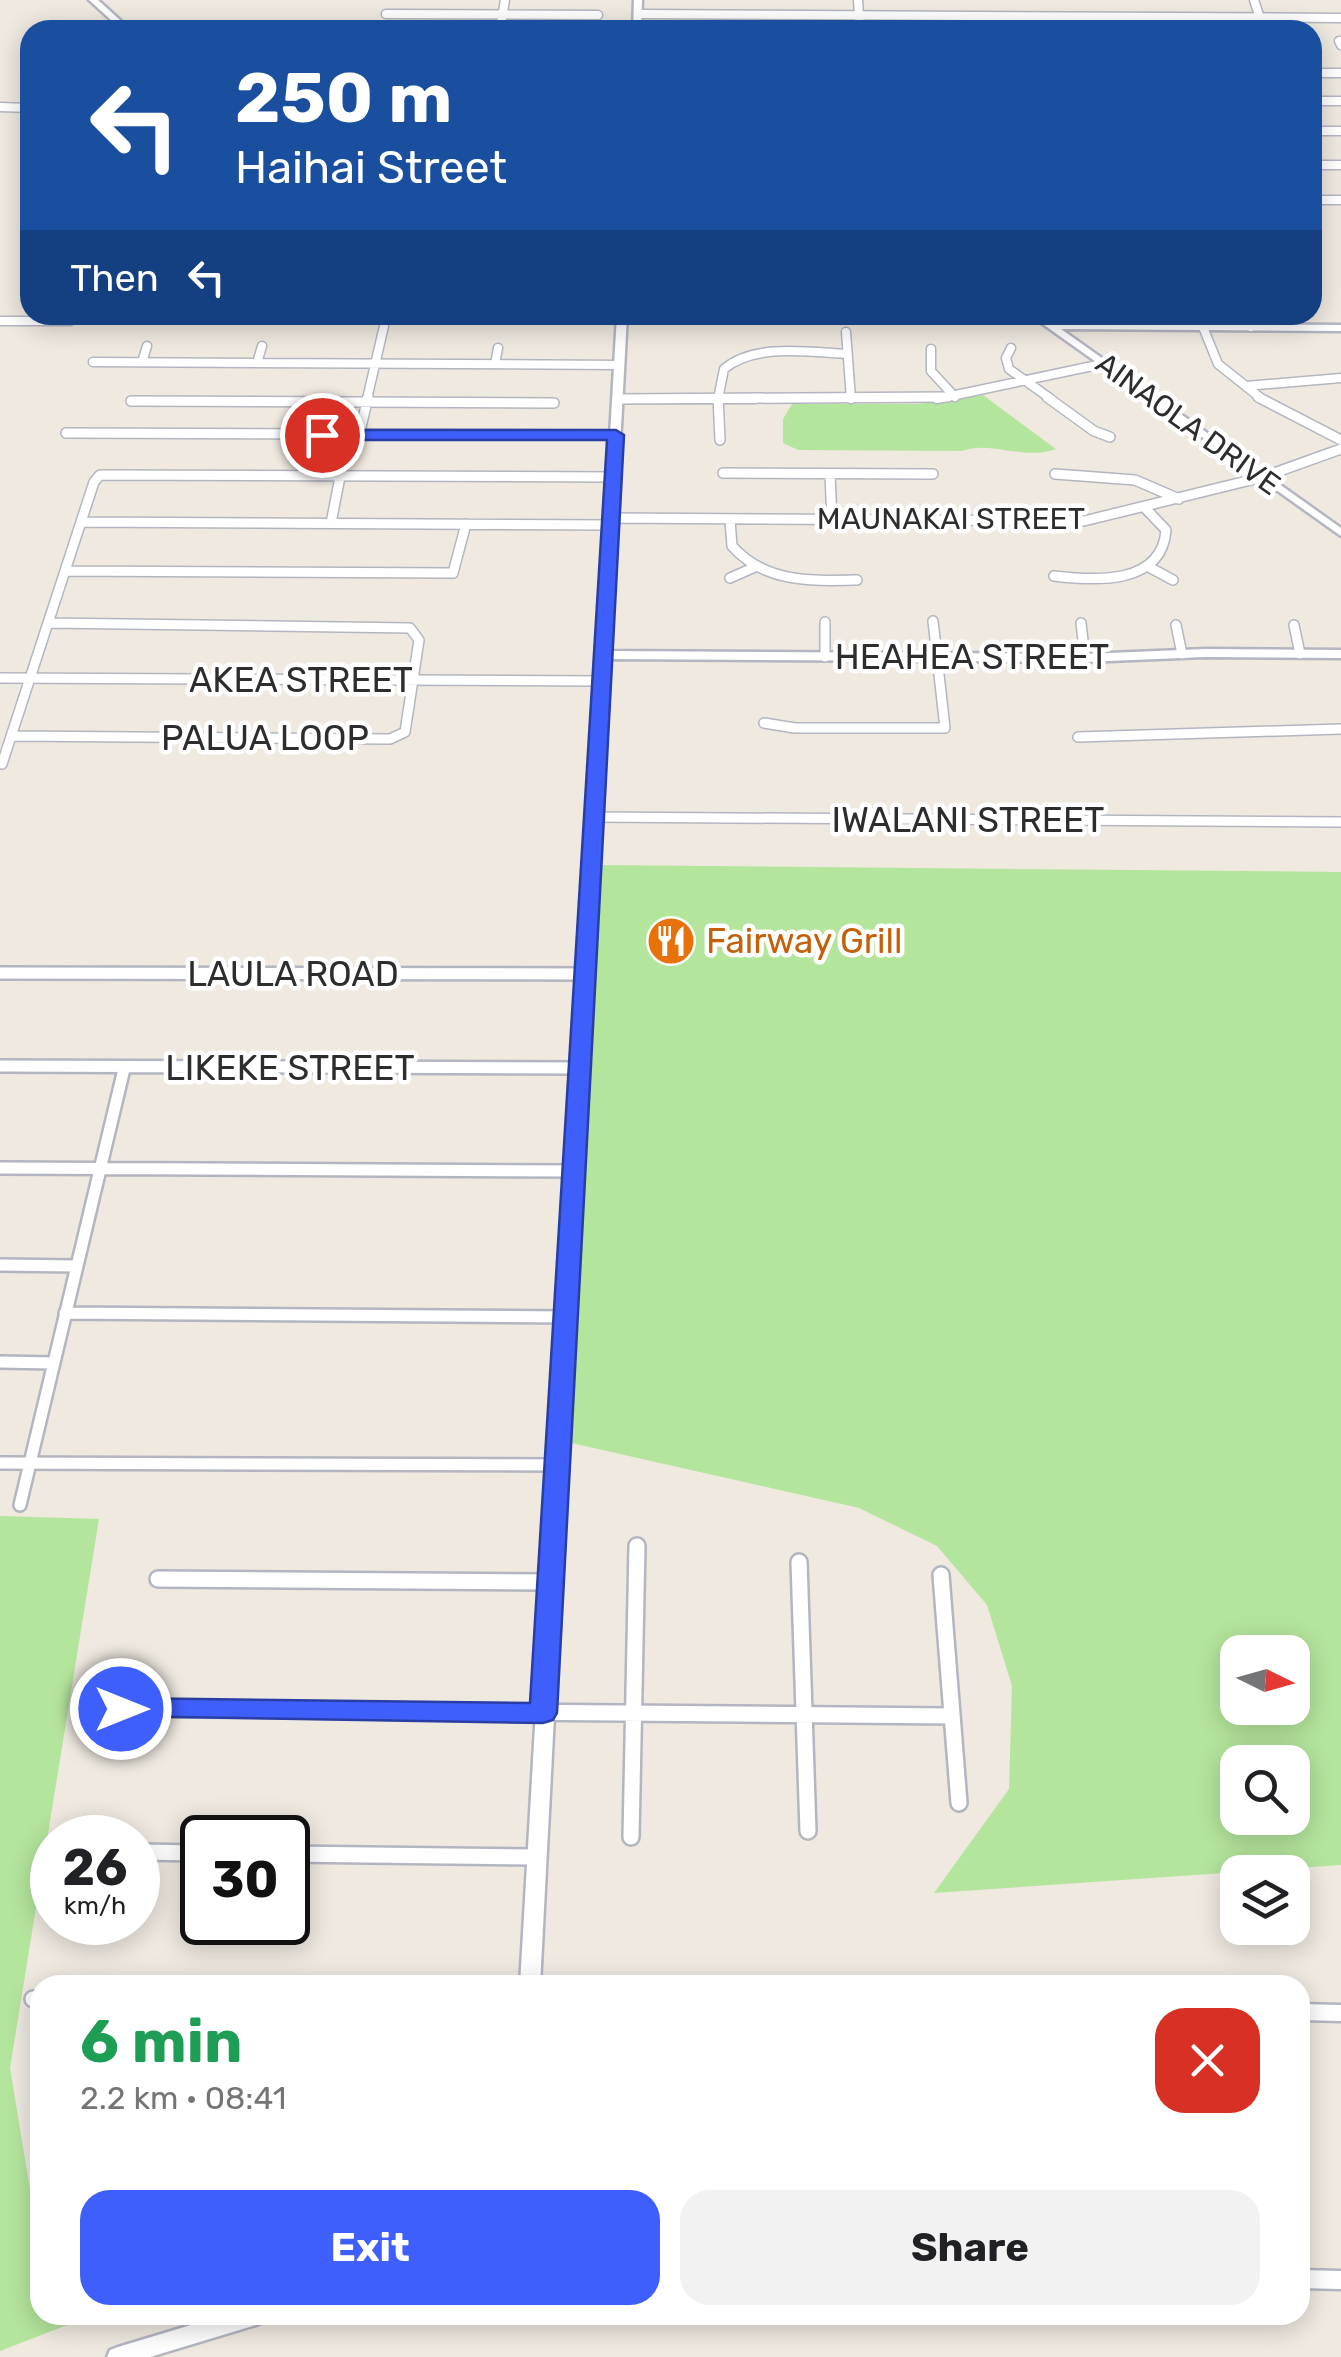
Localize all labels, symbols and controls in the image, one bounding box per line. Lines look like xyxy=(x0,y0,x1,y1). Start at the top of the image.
text: 250 m xyxy=(235,57,452,140)
icon: left xyxy=(70,60,200,190)
text: Haihai Street xyxy=(235,141,507,194)
icon: left xyxy=(179,250,234,305)
text: Then xyxy=(70,255,159,301)
street label: AINAOLA DRIVE xyxy=(1089,345,1287,503)
pin xyxy=(280,393,365,478)
icon: arrive xyxy=(295,408,350,463)
street label: MAUNAKAI STREET xyxy=(817,501,1085,537)
street label: HEAHEA STREET xyxy=(835,636,1109,678)
street label: AKEA STREET xyxy=(189,659,413,701)
street label: PALUA LOOP xyxy=(161,717,369,759)
street label: IWALANI STREET xyxy=(831,799,1105,841)
restaurant icon: Fairway Grill xyxy=(645,915,697,967)
place label: Fairway Grill xyxy=(706,920,903,962)
street label: LAULA ROAD xyxy=(187,953,399,995)
street label: LIKEKE STREET xyxy=(165,1047,415,1089)
north arrow xyxy=(1220,1635,1310,1725)
map controls xyxy=(1220,1635,1310,1945)
position arrow xyxy=(69,1657,173,1761)
button: search xyxy=(1220,1745,1310,1835)
speed limit sign: 30 xyxy=(180,1815,310,1945)
text: 26 xyxy=(62,1838,128,1898)
button: layers xyxy=(1220,1855,1310,1945)
text: km/h xyxy=(64,1891,126,1920)
text: 6 min xyxy=(80,2006,243,2077)
button: close xyxy=(1155,2008,1260,2113)
text: 2.2 km · 08:41 xyxy=(80,2079,286,2117)
button: Exit xyxy=(80,2190,660,2305)
button: Share xyxy=(680,2190,1260,2305)

